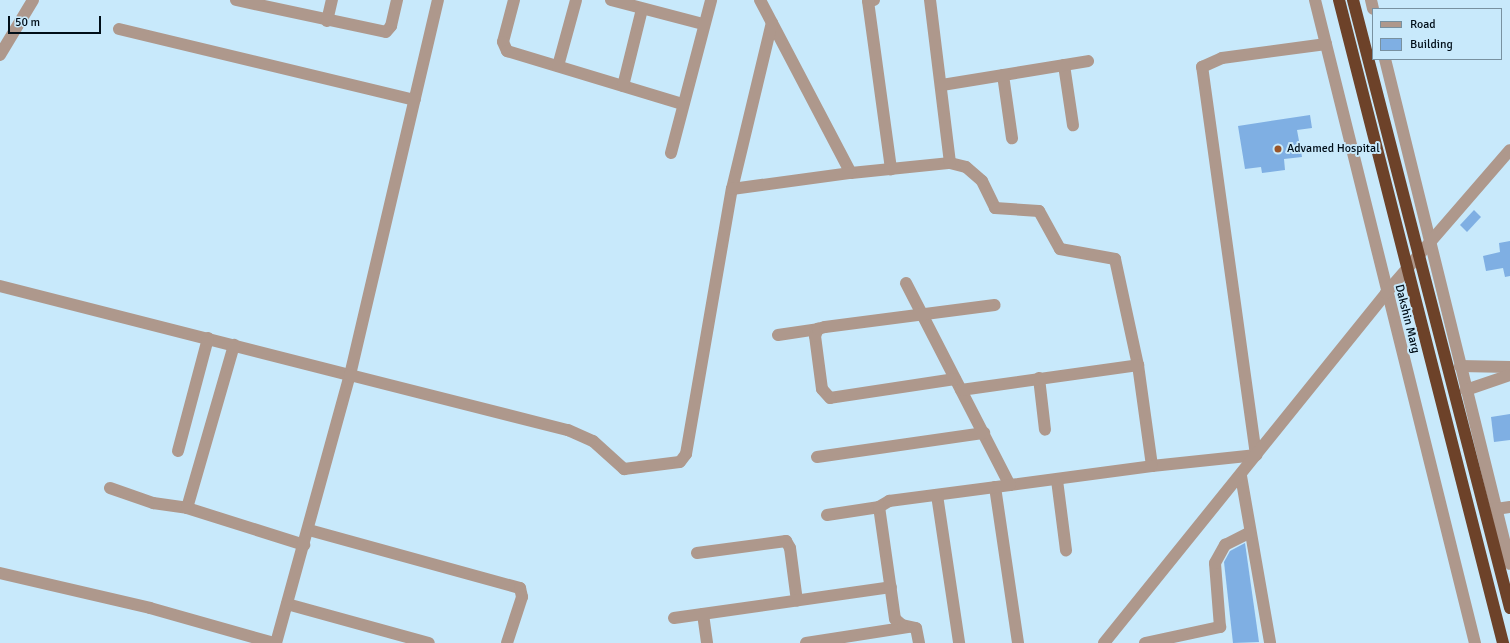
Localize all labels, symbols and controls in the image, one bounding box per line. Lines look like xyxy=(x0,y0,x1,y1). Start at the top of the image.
scale bar xyxy=(10,8,103,34)
legend xyxy=(1372,8,1502,60)
text: 50 m xyxy=(15,15,40,30)
text: Road xyxy=(1410,17,1436,32)
text: Building xyxy=(1410,37,1453,52)
place label: Advamed Hospital xyxy=(1287,142,1380,156)
marker: Advamed Hospital xyxy=(1272,143,1284,155)
street label: Dakshin Marg xyxy=(1391,283,1423,355)

